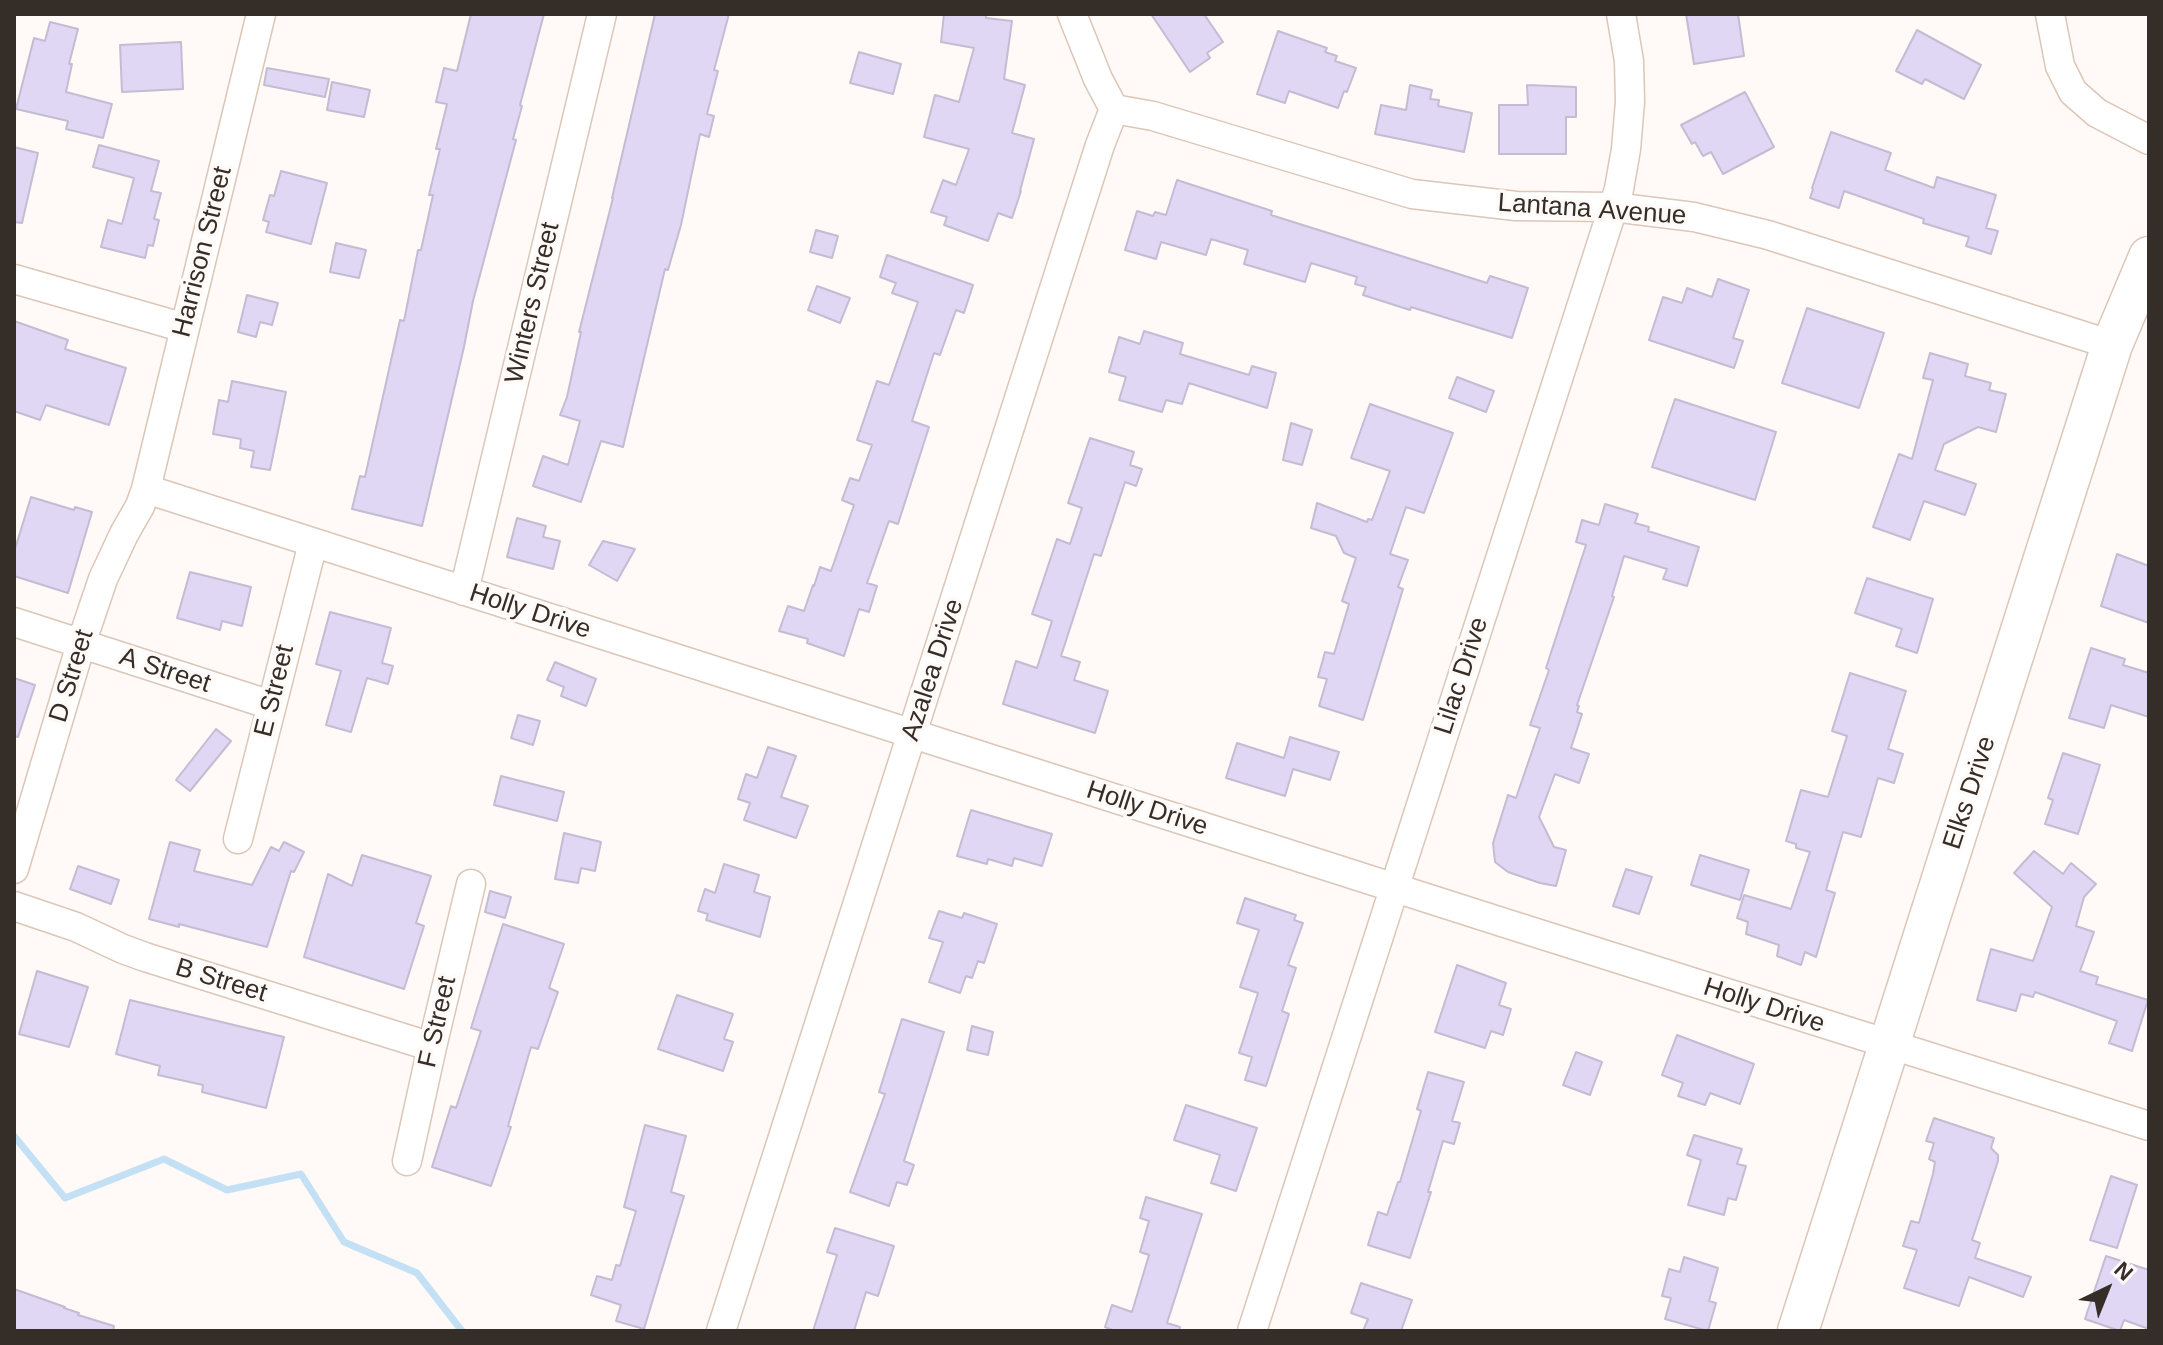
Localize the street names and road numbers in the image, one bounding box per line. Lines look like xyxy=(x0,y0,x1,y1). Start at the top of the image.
street label: Harrison Street xyxy=(167,163,239,341)
street label: Lantana Avenue xyxy=(1497,188,1687,232)
street label: Winters Street xyxy=(499,219,567,387)
street label: Holly Drive xyxy=(465,578,595,646)
street label: Azalea Drive xyxy=(895,595,971,745)
street label: Lilac Drive xyxy=(1428,613,1496,739)
street label: D Street xyxy=(43,626,101,726)
street label: A Street xyxy=(116,642,214,700)
street label: E Street xyxy=(249,642,301,740)
street label: Elks Drive xyxy=(1937,733,2003,853)
street label: Holly Drive xyxy=(1082,775,1212,843)
street label: B Street xyxy=(172,952,270,1010)
street label: Holly Drive xyxy=(1699,972,1829,1040)
street label: F Street xyxy=(412,973,464,1071)

